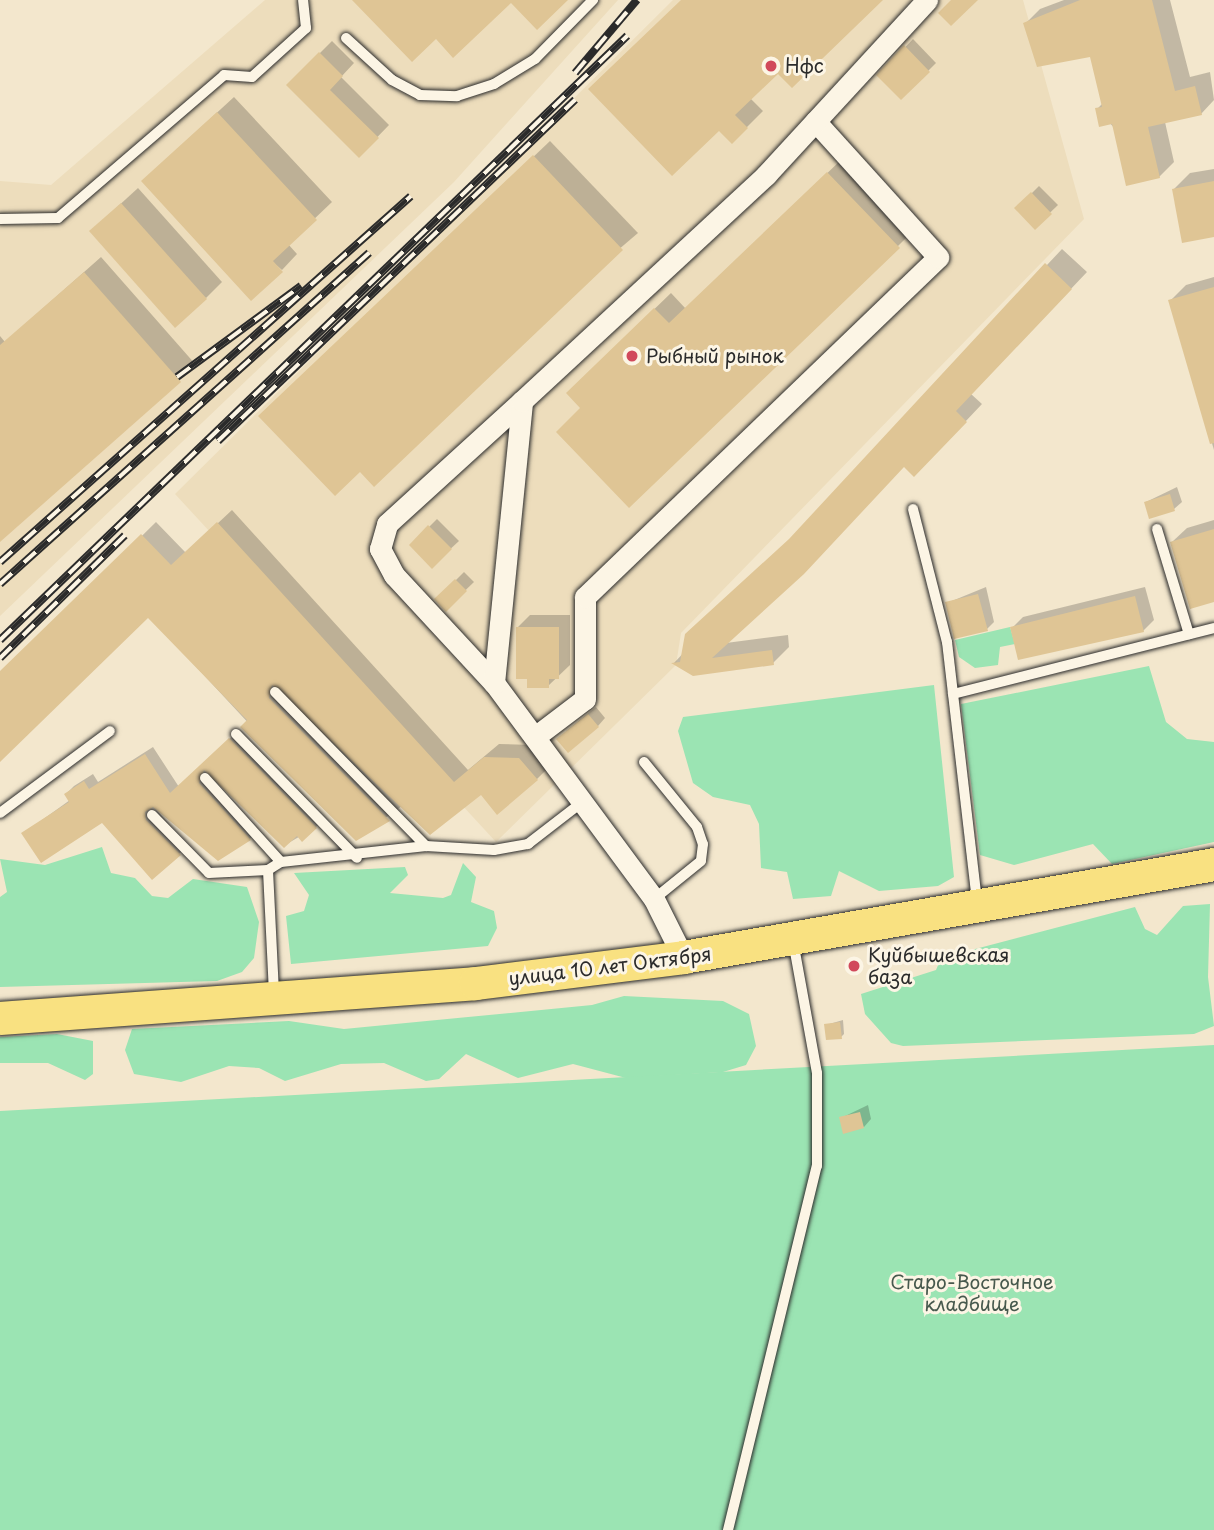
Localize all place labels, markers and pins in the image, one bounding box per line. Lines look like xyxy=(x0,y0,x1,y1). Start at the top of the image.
place label: Нфс xyxy=(785,55,824,77)
marker: Нфс xyxy=(763,58,779,74)
place label: Рыбный рынок xyxy=(646,345,785,367)
marker: Рыбный рынок xyxy=(624,348,640,364)
place label: Куйбышевская база xyxy=(868,944,1009,988)
marker: Куйбышевская база xyxy=(846,958,862,974)

